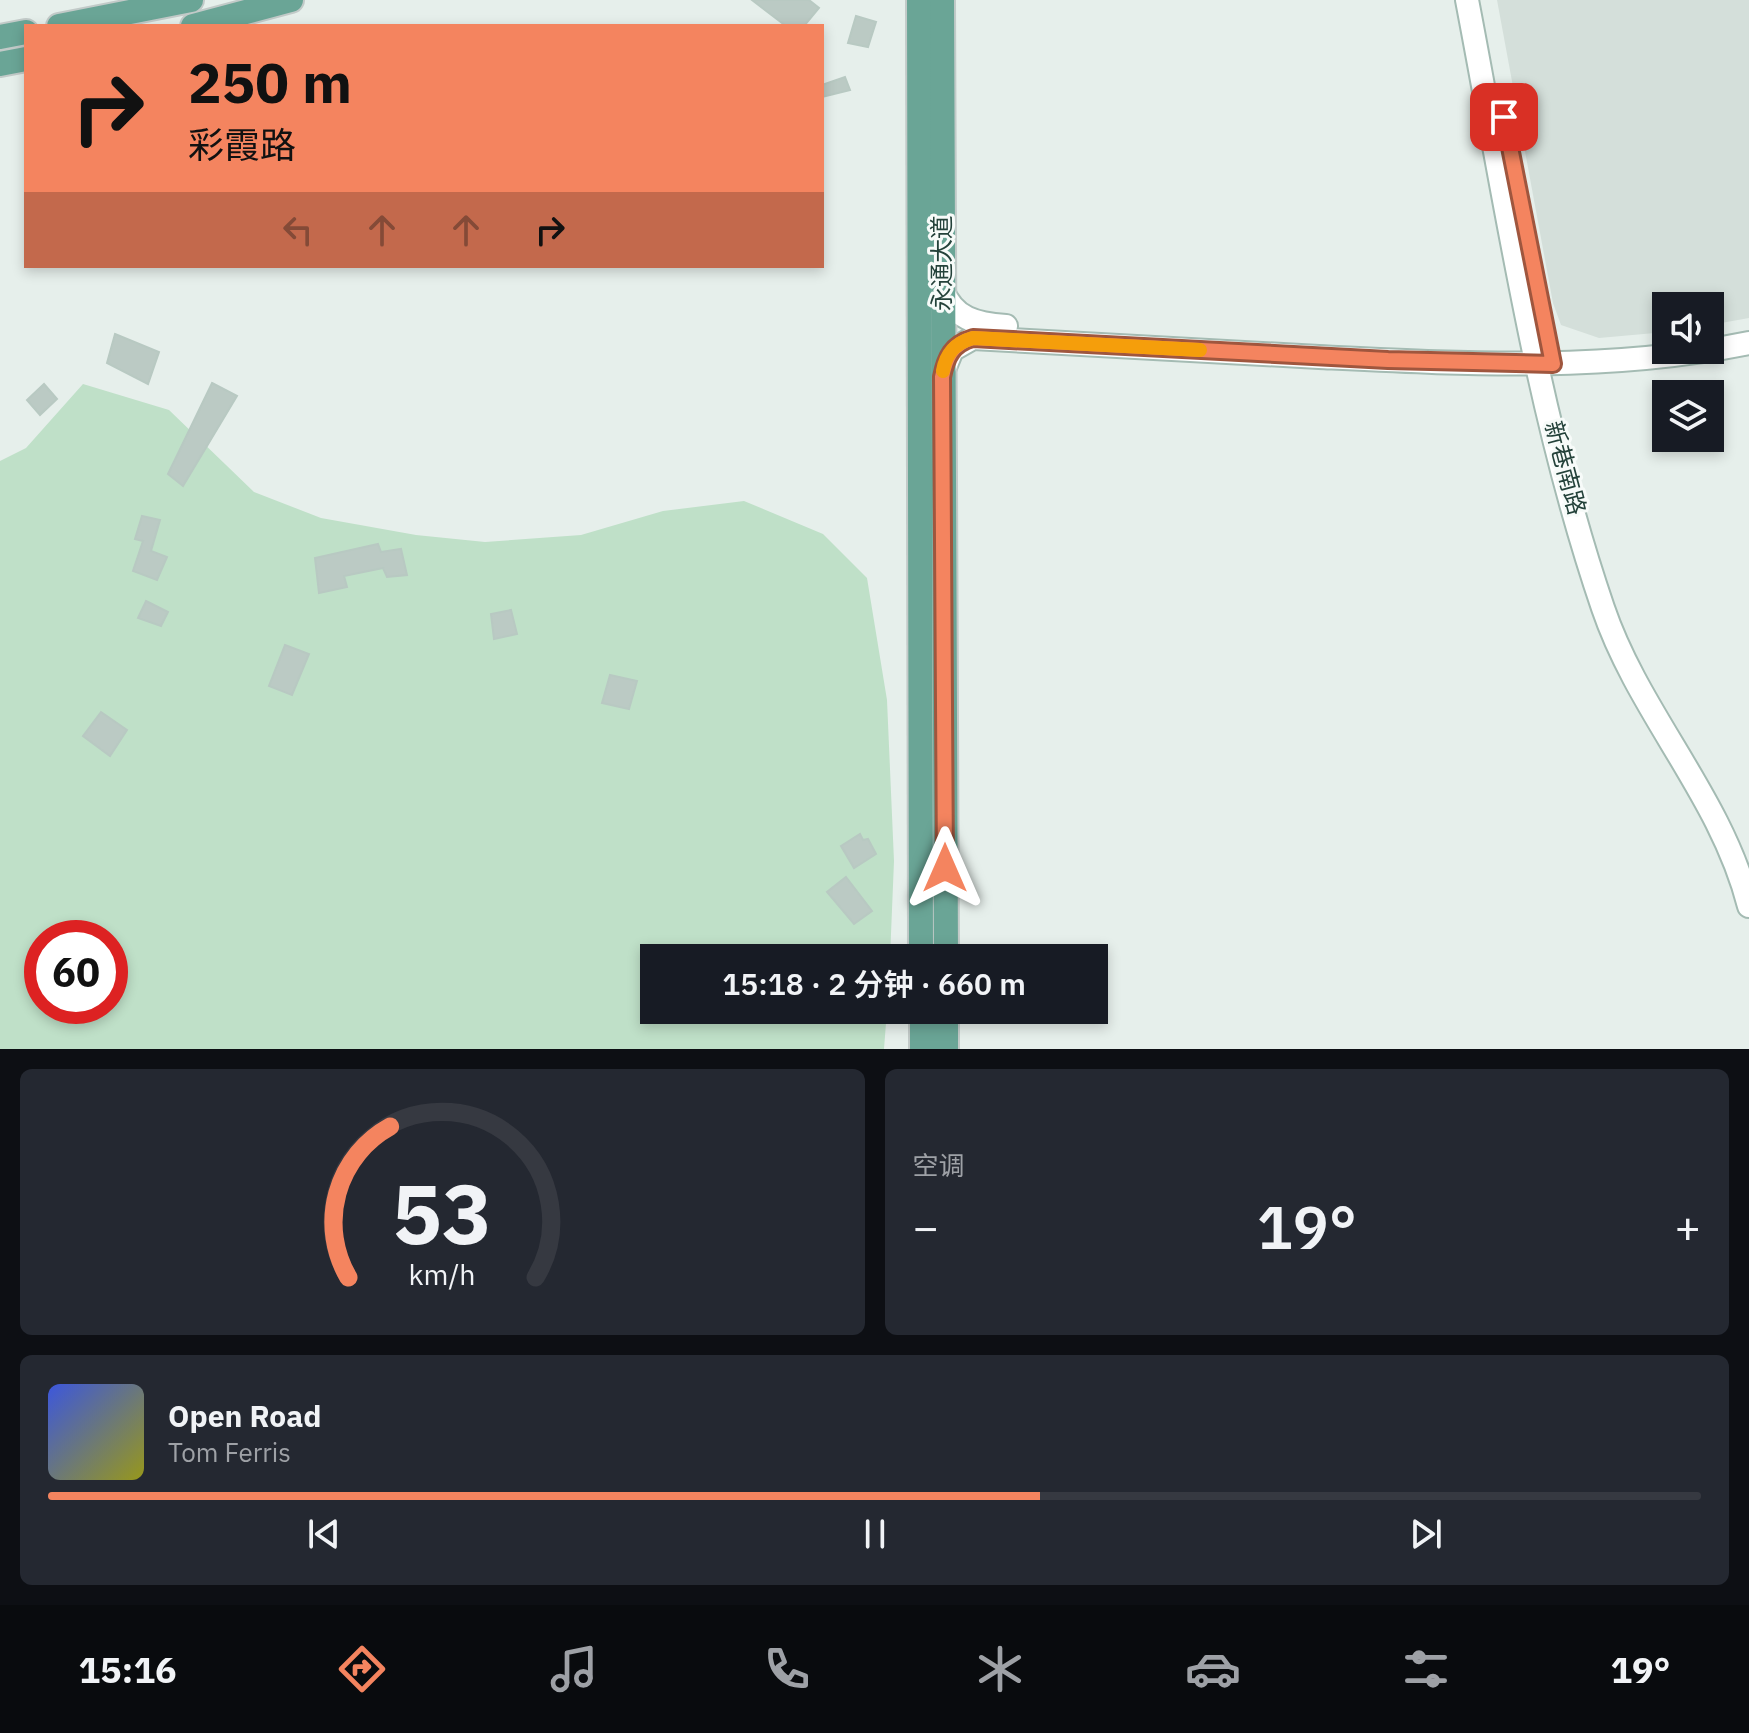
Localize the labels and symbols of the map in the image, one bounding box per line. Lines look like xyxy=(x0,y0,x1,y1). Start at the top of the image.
pin xyxy=(1470,83,1538,151)
street label: 永通大道 xyxy=(925,215,957,311)
street label: 新巷南路 xyxy=(1538,417,1594,518)
position arrow xyxy=(903,826,987,910)
speed limit sign: 60 xyxy=(24,920,128,1024)

